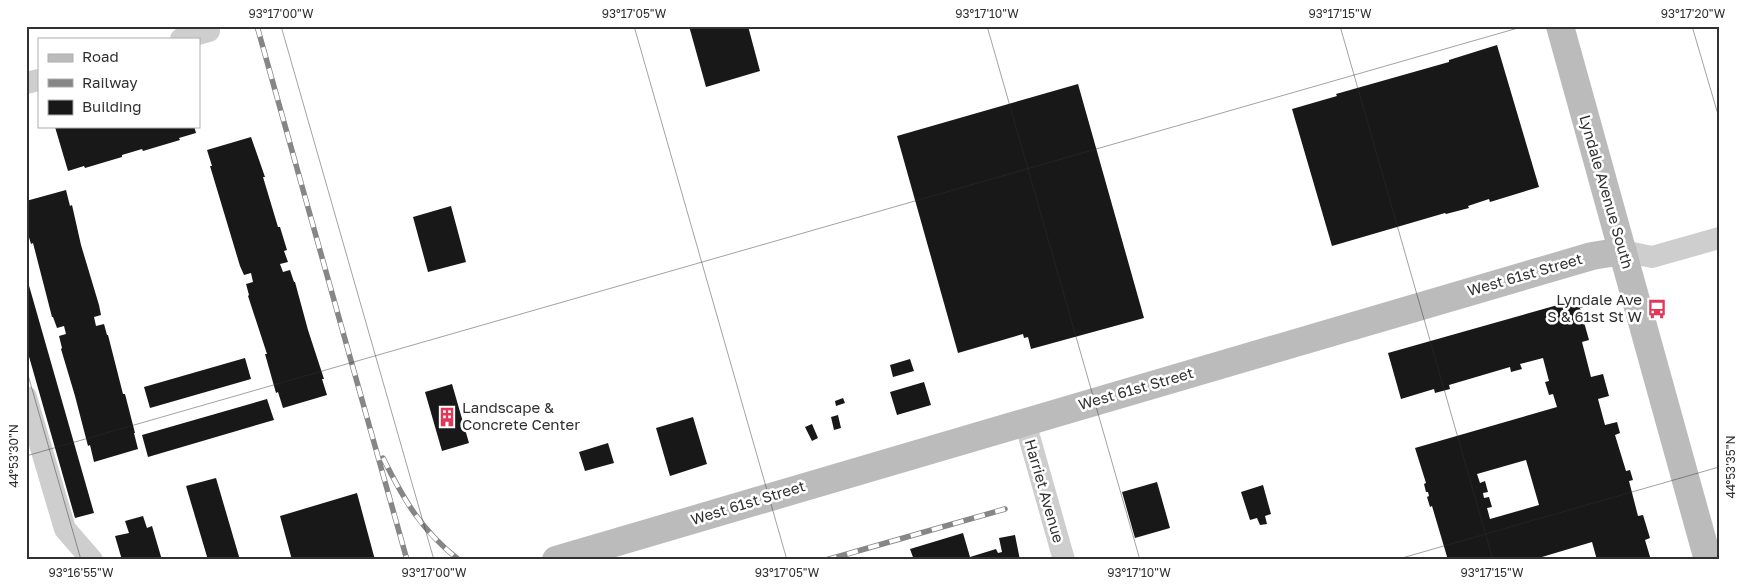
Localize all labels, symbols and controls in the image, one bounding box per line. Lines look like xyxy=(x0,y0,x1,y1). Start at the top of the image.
text: 93°17'00"W xyxy=(248,6,314,21)
text: 93°17'05"W xyxy=(602,6,667,21)
text: 93°17'10"W xyxy=(955,6,1019,21)
text: 93°17'15"W xyxy=(1308,6,1372,21)
text: 93°17'20"W xyxy=(1661,6,1726,21)
legend xyxy=(38,38,200,128)
text: Road xyxy=(82,47,119,65)
text: Railway xyxy=(82,73,138,91)
text: Building xyxy=(82,97,142,115)
street label: Lyndale Avenue South xyxy=(1576,113,1638,271)
street label: West 61st Street xyxy=(1465,249,1584,299)
place label: Lyndale Ave S & 61st St W xyxy=(1547,290,1642,325)
bus stop icon: Lyndale Ave S & 61st St W xyxy=(1646,298,1668,320)
street label: West 61st Street xyxy=(1076,363,1195,413)
place label: Landscape & Concrete Center xyxy=(462,398,580,433)
building icon: Landscape & Concrete Center xyxy=(436,406,458,428)
text: 44°53'30"N xyxy=(6,424,21,488)
text: 44°53'35"N xyxy=(1723,435,1738,499)
street label: Harriet Avenue xyxy=(1022,437,1068,545)
street label: West 61st Street xyxy=(688,476,807,528)
text: 93°16'55"W xyxy=(48,565,114,580)
text: 93°17'00"W xyxy=(401,565,467,580)
text: 93°17'05"W xyxy=(755,565,820,580)
text: 93°17'10"W xyxy=(1107,565,1171,580)
text: 93°17'15"W xyxy=(1460,565,1524,580)

